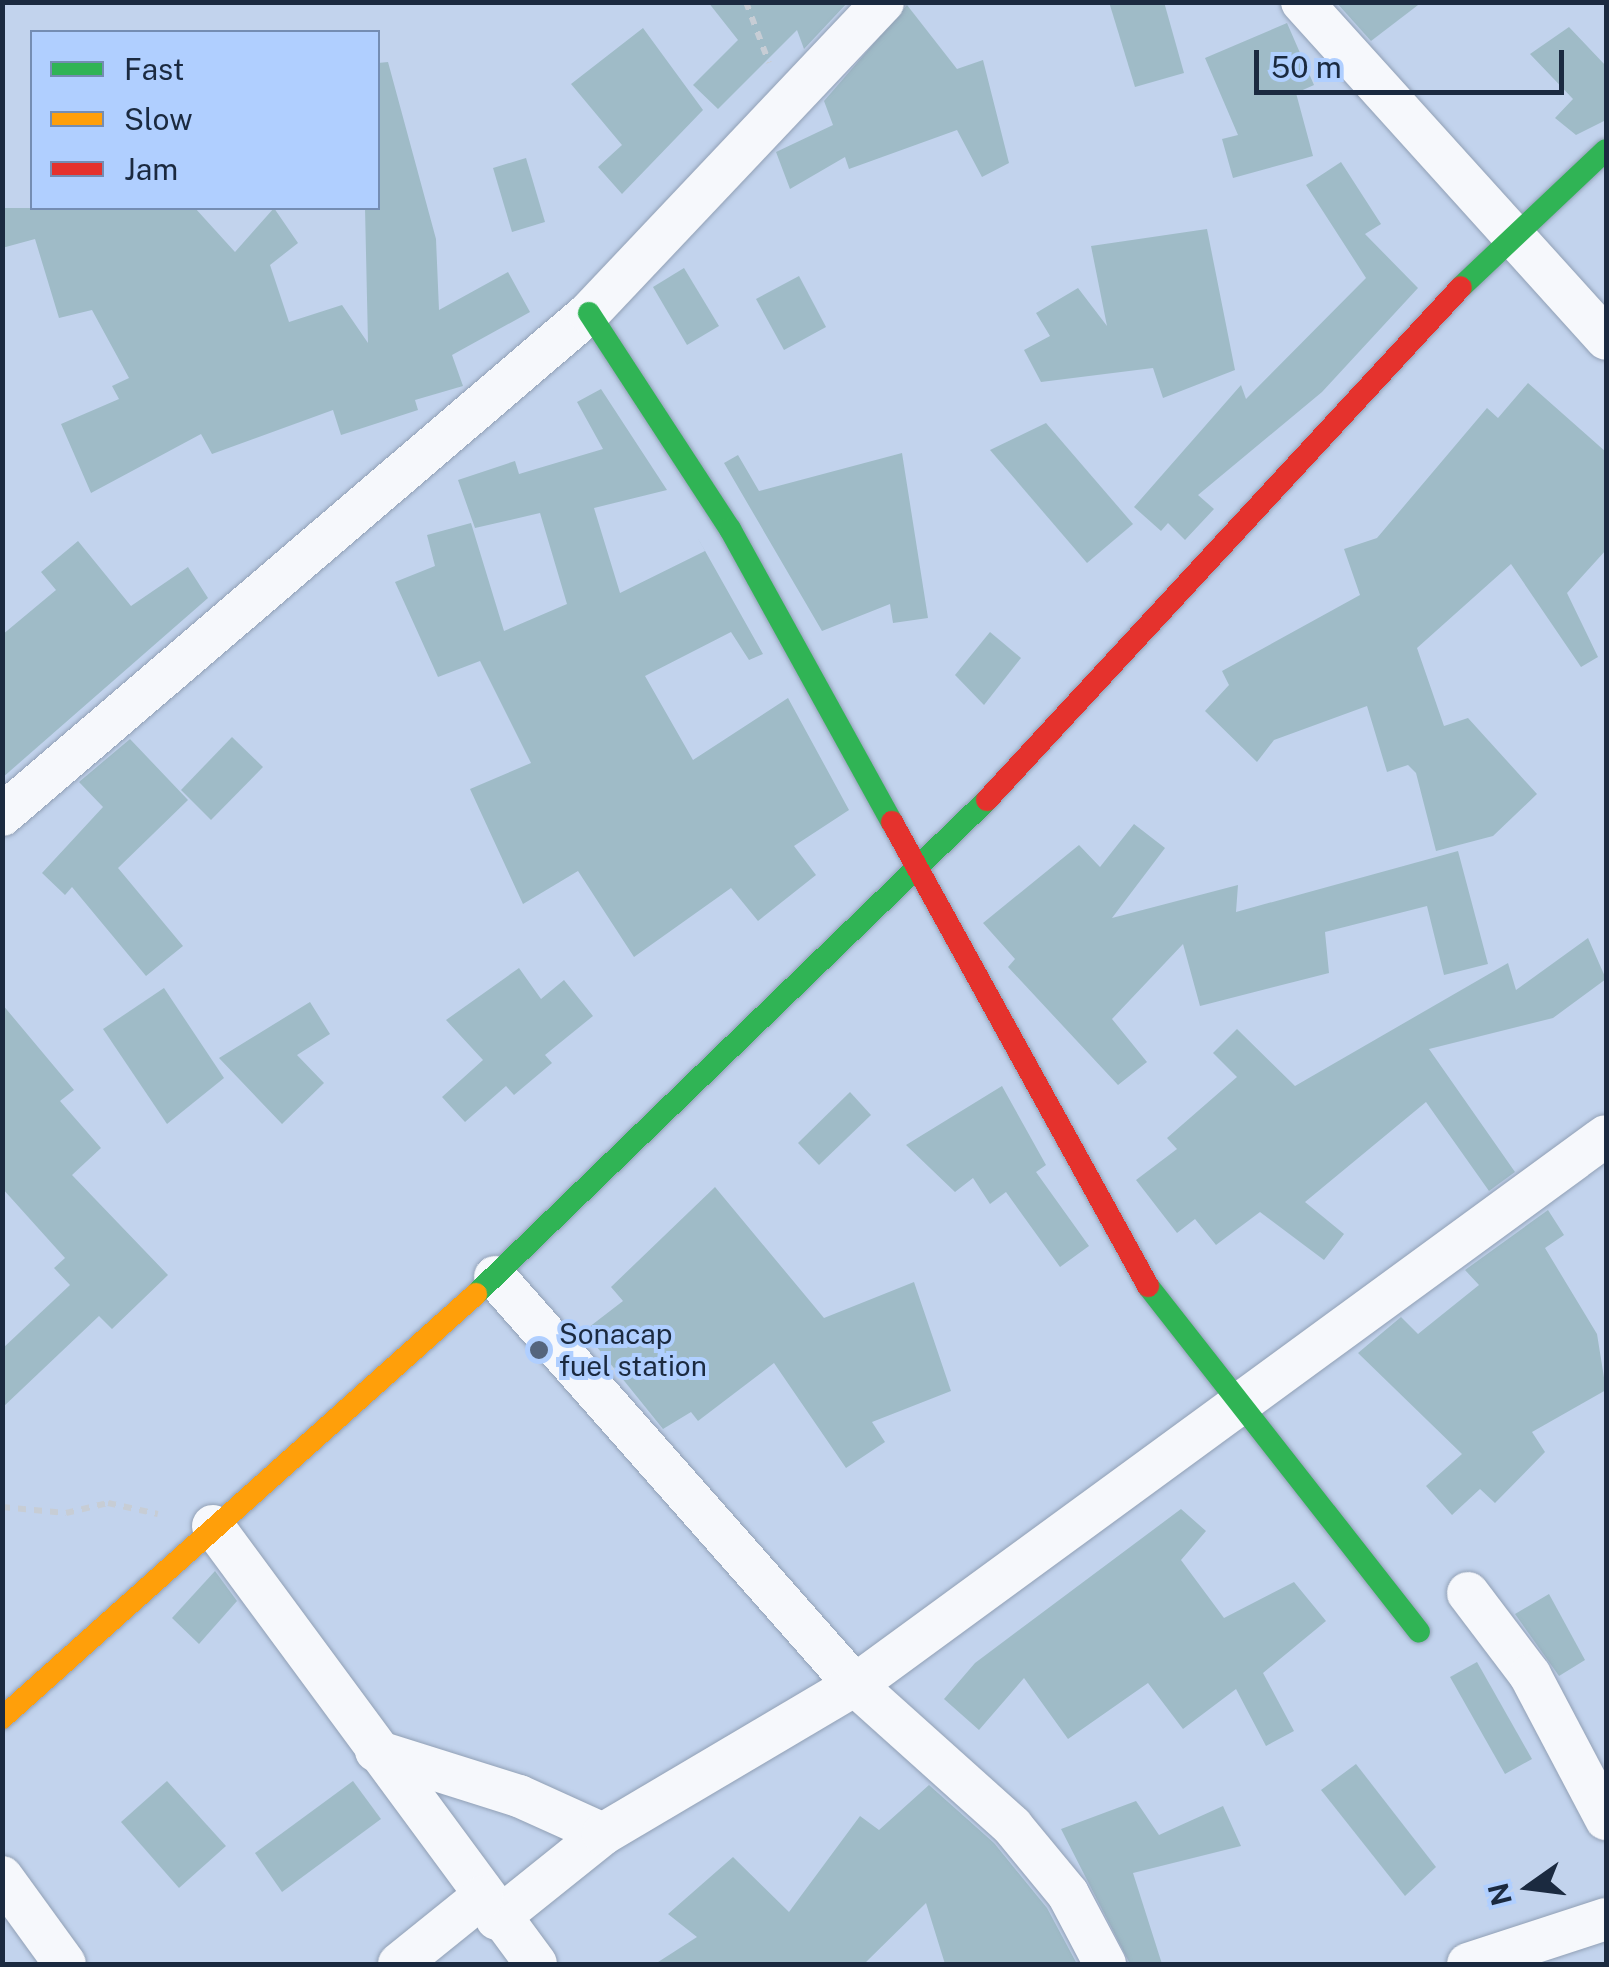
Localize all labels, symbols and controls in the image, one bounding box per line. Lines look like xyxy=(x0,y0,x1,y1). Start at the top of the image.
legend xyxy=(30,30,380,210)
scale bar xyxy=(1259,30,1569,92)
text: 50 m xyxy=(1271,49,1342,85)
text: Fast xyxy=(124,51,184,87)
text: Slow xyxy=(124,101,193,137)
text: Jam xyxy=(124,151,178,187)
place label: Sonacap fuel station xyxy=(559,1317,707,1383)
marker: Sonacap fuel station xyxy=(528,1339,550,1361)
north arrow xyxy=(1479,1837,1579,1937)
text: N xyxy=(1481,1880,1518,1909)

